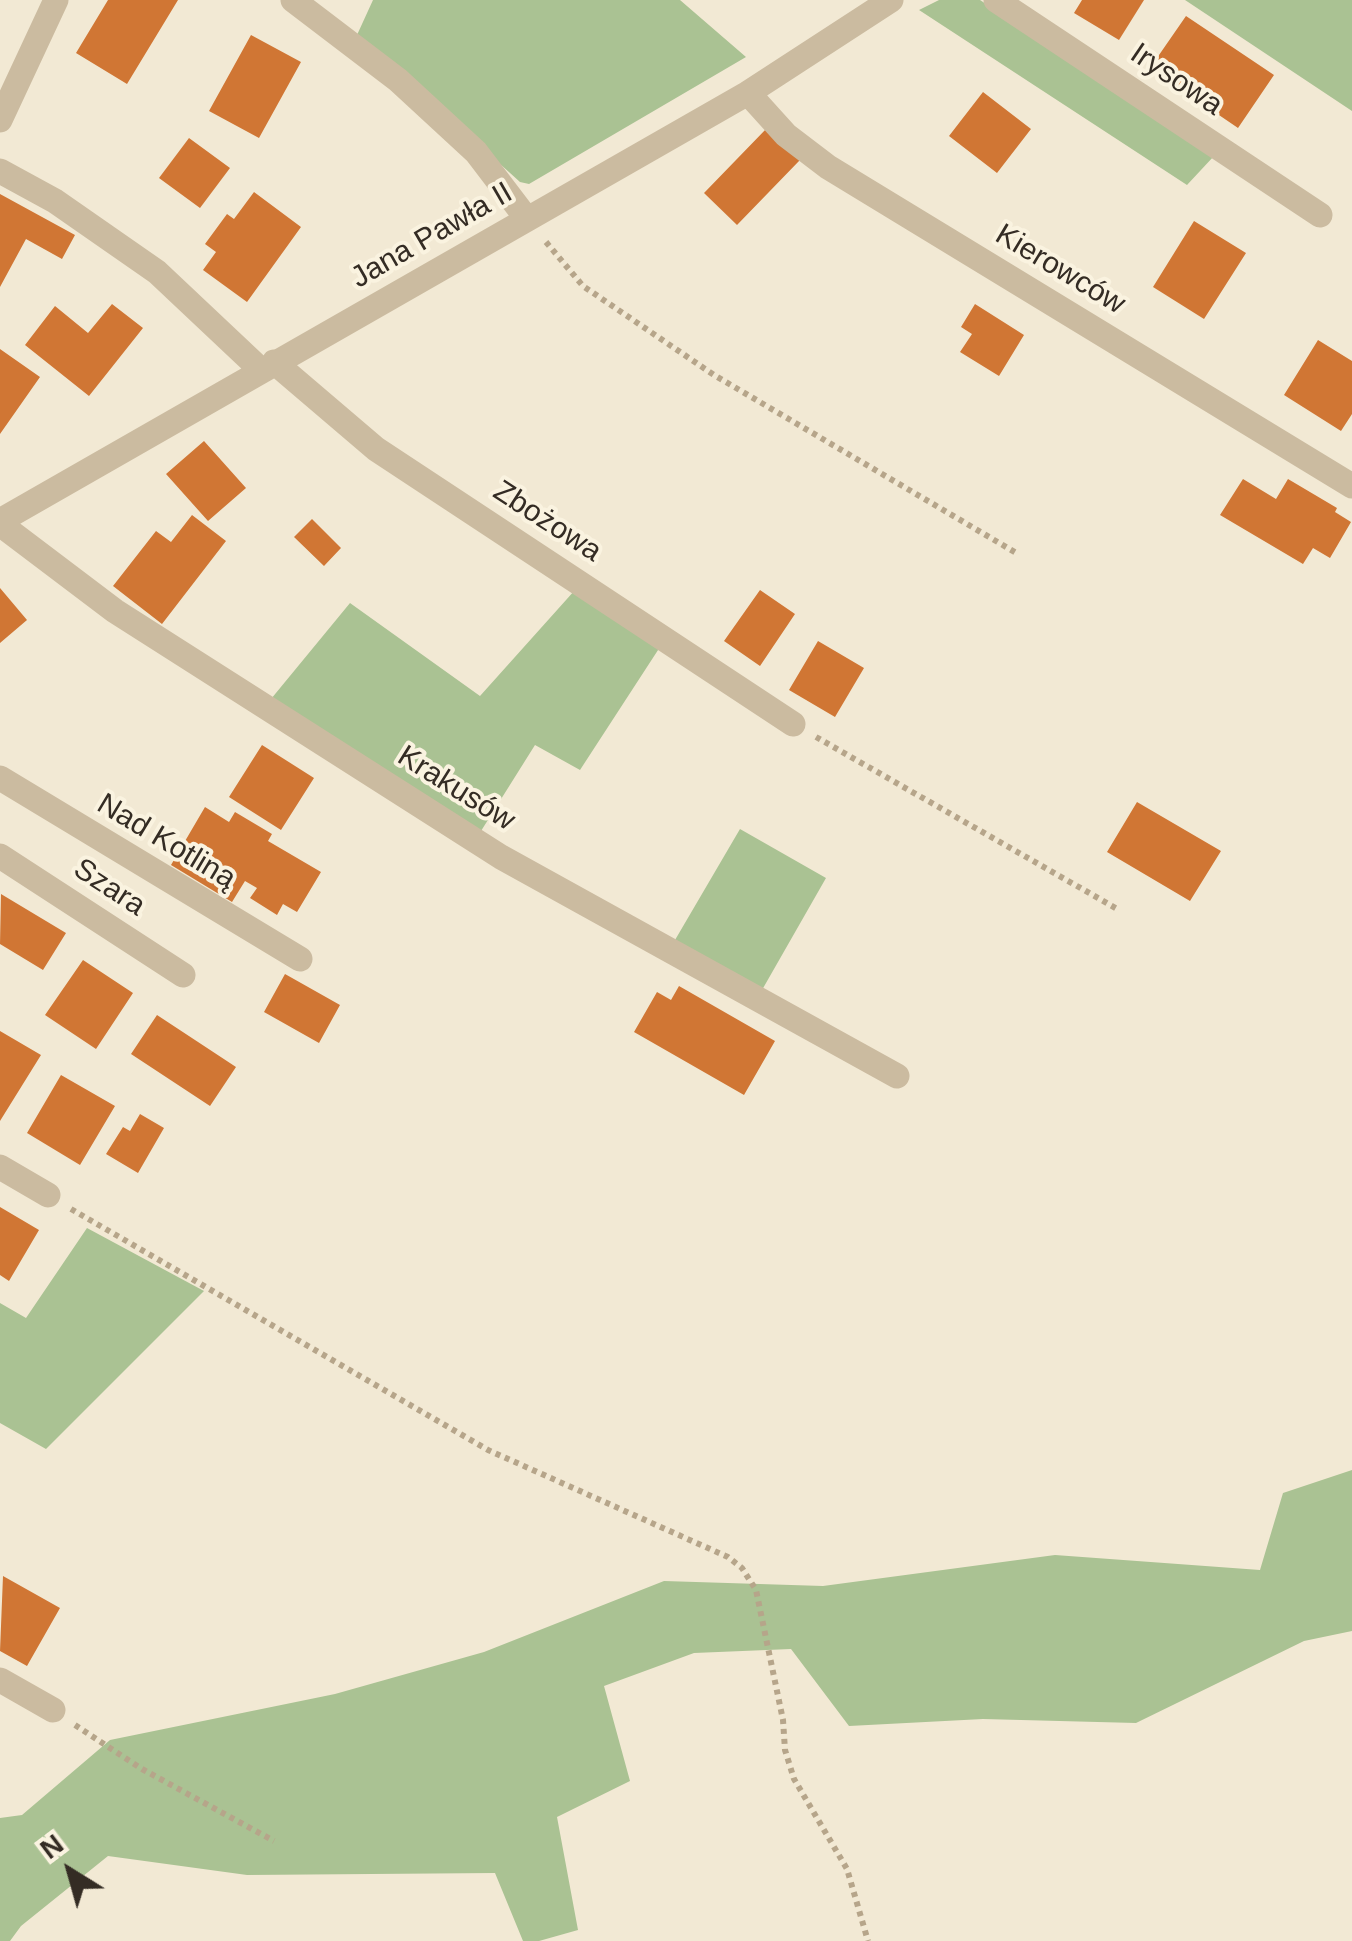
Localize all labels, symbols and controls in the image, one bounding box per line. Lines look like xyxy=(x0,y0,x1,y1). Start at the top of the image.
street label: Irysowa xyxy=(1123,36,1229,124)
street label: Jana Pawła II xyxy=(345,175,519,297)
street label: Kierowców xyxy=(989,217,1131,323)
street label: Zbożowa xyxy=(486,474,608,570)
street label: Krakusów xyxy=(391,739,521,839)
street label: Nad Kotliną xyxy=(90,787,242,897)
street label: Szara xyxy=(66,852,152,924)
north arrow xyxy=(20,1821,120,1921)
text: N xyxy=(34,1828,69,1865)

